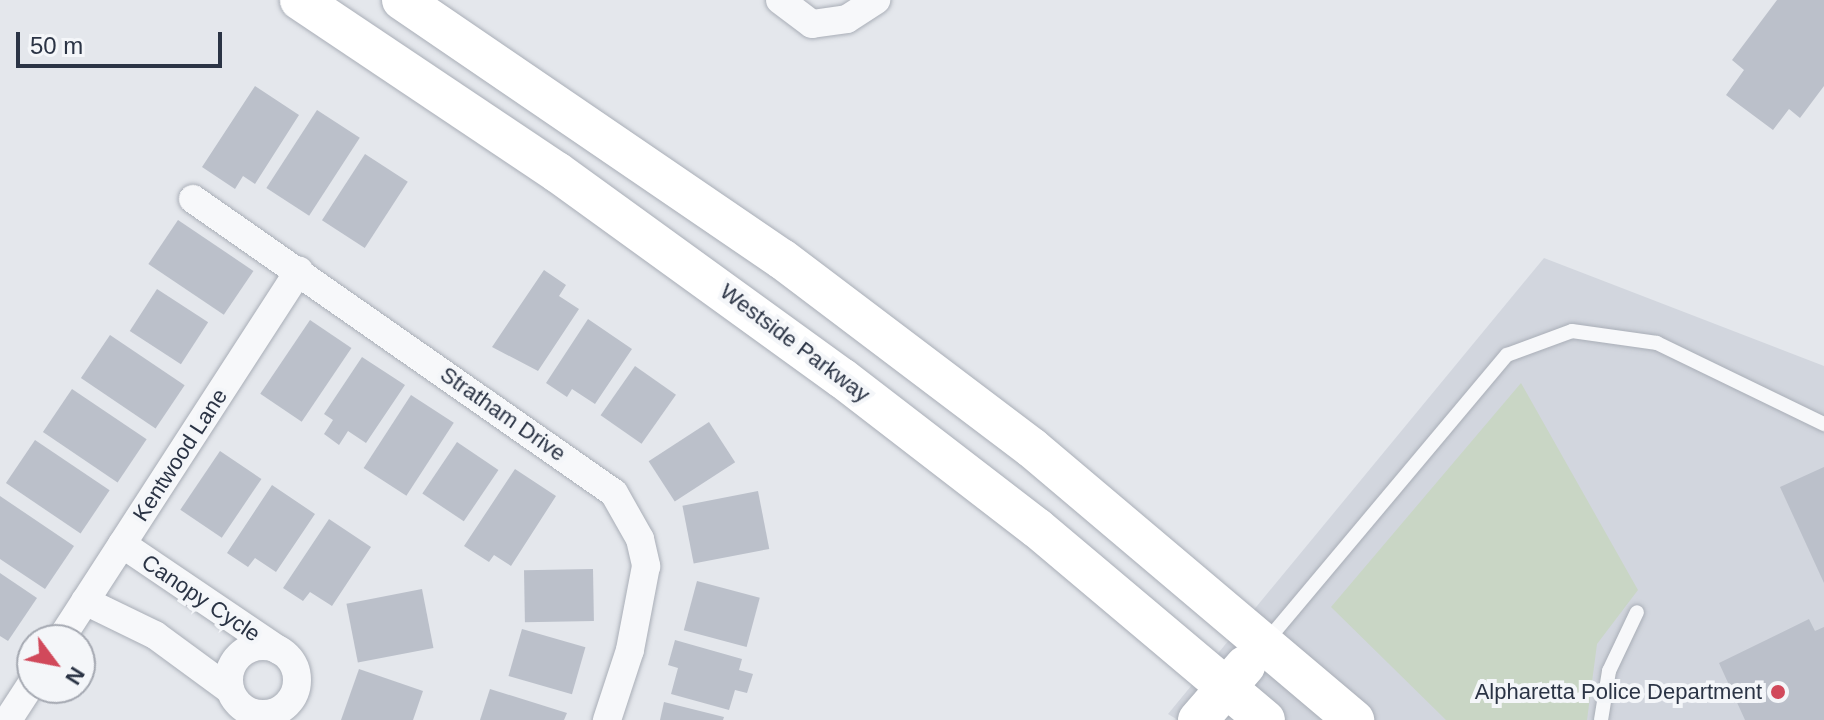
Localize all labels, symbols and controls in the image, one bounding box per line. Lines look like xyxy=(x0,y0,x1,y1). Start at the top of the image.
scale bar xyxy=(20,16,226,66)
text: 50 m xyxy=(30,32,83,59)
street label: Westside Parkway xyxy=(715,278,875,408)
street label: Stratham Drive xyxy=(435,361,571,467)
street label: Kentwood Lane xyxy=(127,384,233,526)
street label: Canopy Cycle xyxy=(137,549,265,647)
north arrow xyxy=(16,624,96,704)
text: N xyxy=(60,663,90,689)
place label: Alpharetta Police Department xyxy=(1475,679,1762,705)
marker: Alpharetta Police Department xyxy=(1769,683,1787,701)

